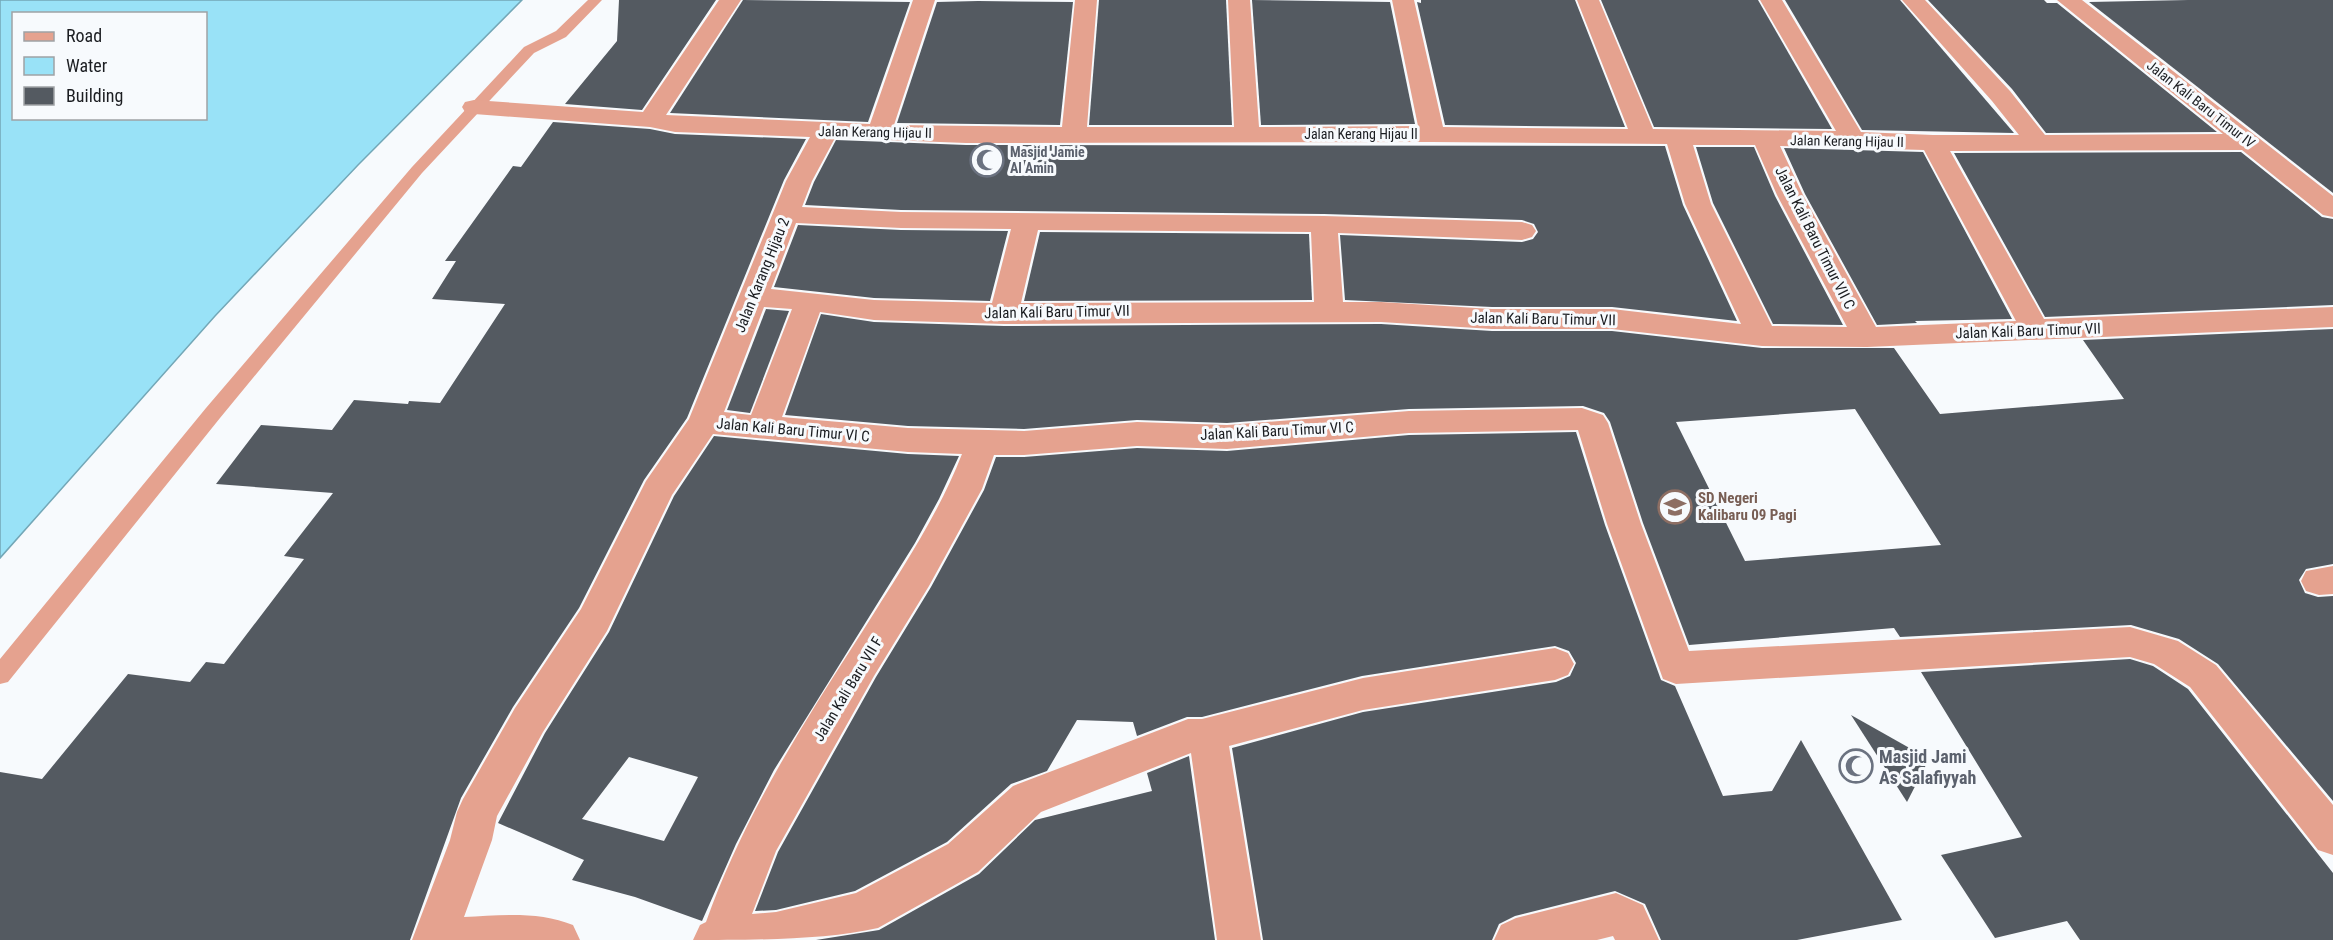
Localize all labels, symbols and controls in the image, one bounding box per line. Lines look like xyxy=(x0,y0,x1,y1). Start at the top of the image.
legend xyxy=(12,12,207,120)
text: Road xyxy=(66,25,102,46)
text: Water xyxy=(66,55,108,76)
street label: Jalan Kali Baru Timur IV xyxy=(2144,57,2258,151)
text: Building xyxy=(66,85,123,106)
street label: Jalan Kerang Hijau II xyxy=(818,123,932,141)
street label: Jalan Kerang Hijau II xyxy=(1304,126,1418,142)
street label: Jalan Kerang Hijau II xyxy=(1790,132,1904,150)
mosque icon: Masjid Jamie Al Amin xyxy=(969,142,1005,178)
place label: Masjid Jamie Al Amin xyxy=(1010,144,1085,176)
street label: Jalan Kali Baru Timur VII C xyxy=(1771,164,1859,312)
street label: Jalan Karang Hijau 2 xyxy=(731,215,793,335)
street label: Jalan Kali Baru Timur VII xyxy=(984,302,1130,322)
street label: Jalan Kali Baru Timur VII xyxy=(1470,309,1616,329)
street label: Jalan Kali Baru Timur VII xyxy=(1955,319,2101,343)
street label: Jalan Kali Baru Timur VI C xyxy=(716,414,870,446)
street label: Jalan Kali Baru Timur VI C xyxy=(1200,418,1354,444)
school or university icon: SD Negeri Kalibaru 09 Pagi xyxy=(1657,489,1693,525)
place label: SD Negeri Kalibaru 09 Pagi xyxy=(1698,489,1797,524)
street label: Jalan Kali Baru VII F xyxy=(810,634,886,744)
place label: Masjid Jami As Salafiyyah xyxy=(1879,746,1976,788)
mosque icon: Masjid Jami As Salafiyyah xyxy=(1838,748,1874,784)

